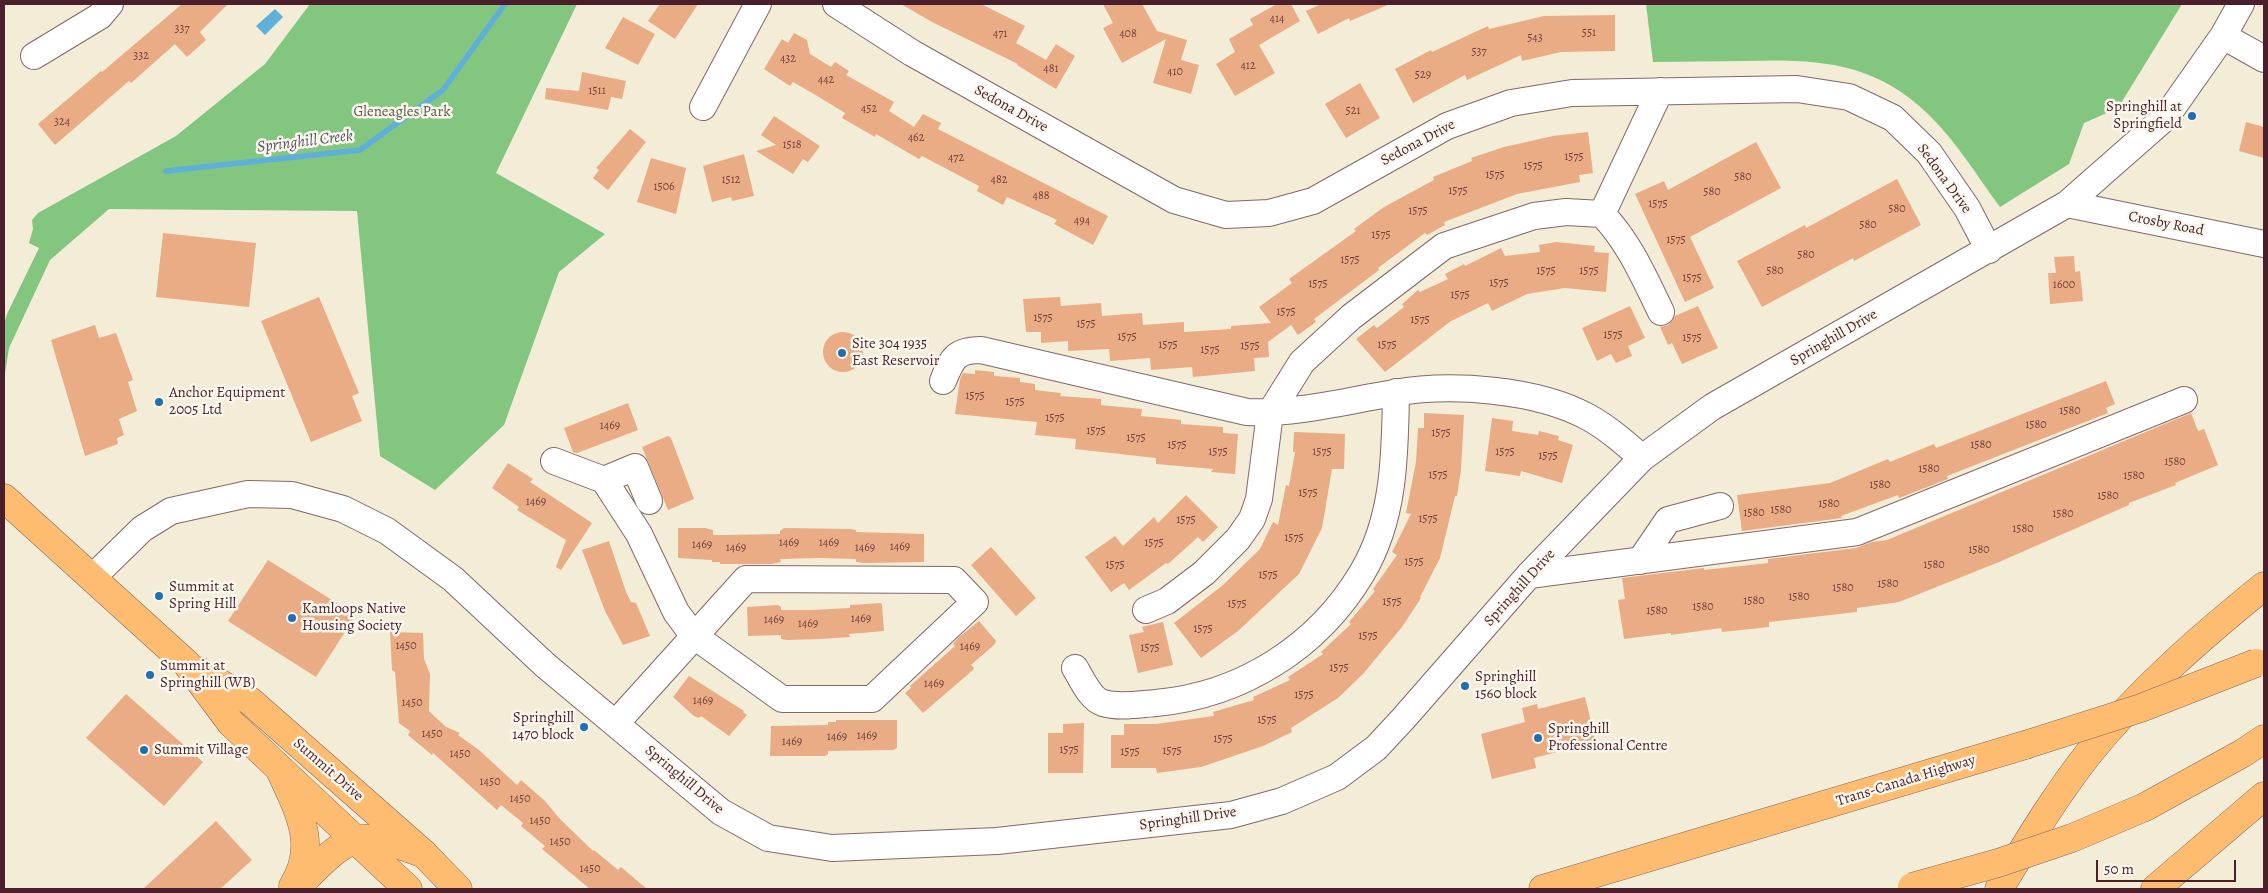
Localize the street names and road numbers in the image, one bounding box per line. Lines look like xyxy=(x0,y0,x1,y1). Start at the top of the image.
street label: Sedona Drive xyxy=(971,81,1051,137)
street label: Sedona Drive xyxy=(1378,116,1458,170)
street label: Sedona Drive xyxy=(1913,141,1975,217)
street label: Crosby Road xyxy=(2127,208,2205,240)
street label: Springhill Drive xyxy=(1787,306,1881,370)
street label: Springhill Drive xyxy=(1481,546,1559,630)
street label: Summit Drive xyxy=(289,735,367,805)
street label: Springhill Drive xyxy=(641,742,727,818)
street label: Trans-Canada Highway xyxy=(1834,751,1978,811)
street label: Springhill Drive xyxy=(1138,803,1238,835)

